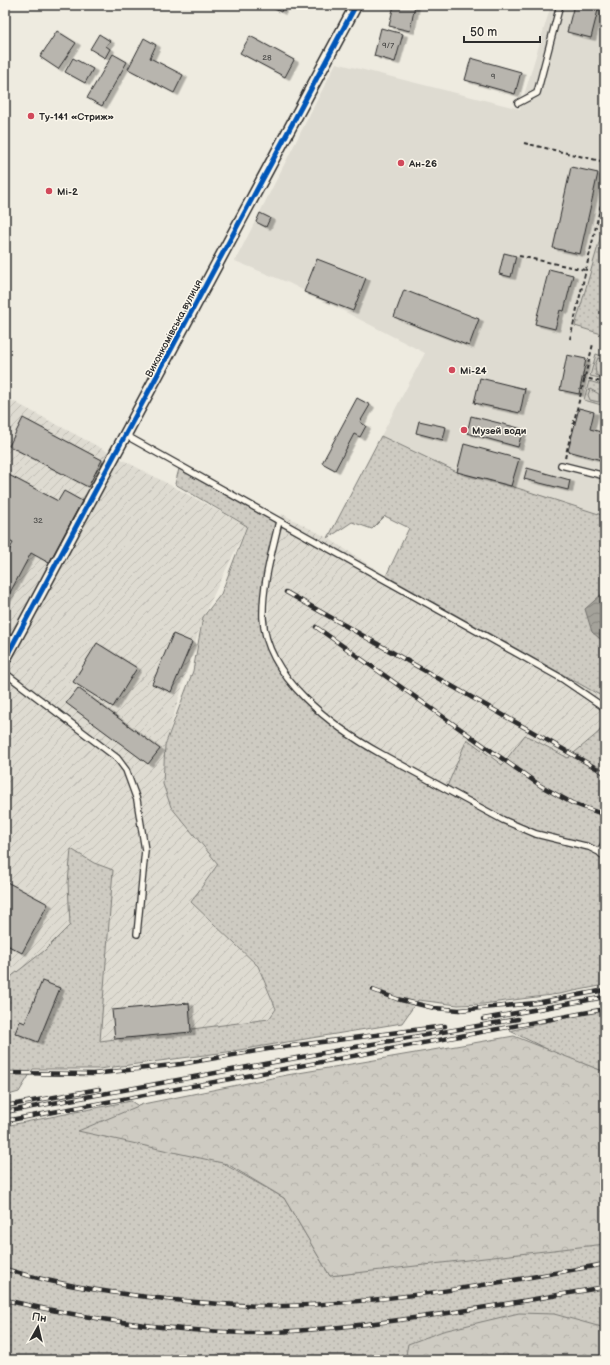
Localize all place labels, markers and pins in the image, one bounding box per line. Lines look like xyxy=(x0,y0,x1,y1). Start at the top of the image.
marker: Ту-141 «Стриж» xyxy=(26,111,36,121)
place label: Ту-141 «Стриж» xyxy=(39,111,114,123)
marker: Ан-26 xyxy=(396,158,406,168)
place label: Ан-26 xyxy=(408,158,437,170)
marker: Мі-2 xyxy=(44,186,54,196)
place label: Мі-2 xyxy=(57,186,78,198)
marker: Мі-24 xyxy=(447,365,457,375)
place label: Мі-24 xyxy=(460,365,487,377)
marker: Музей води xyxy=(459,425,469,435)
place label: Музей води xyxy=(472,425,527,437)

